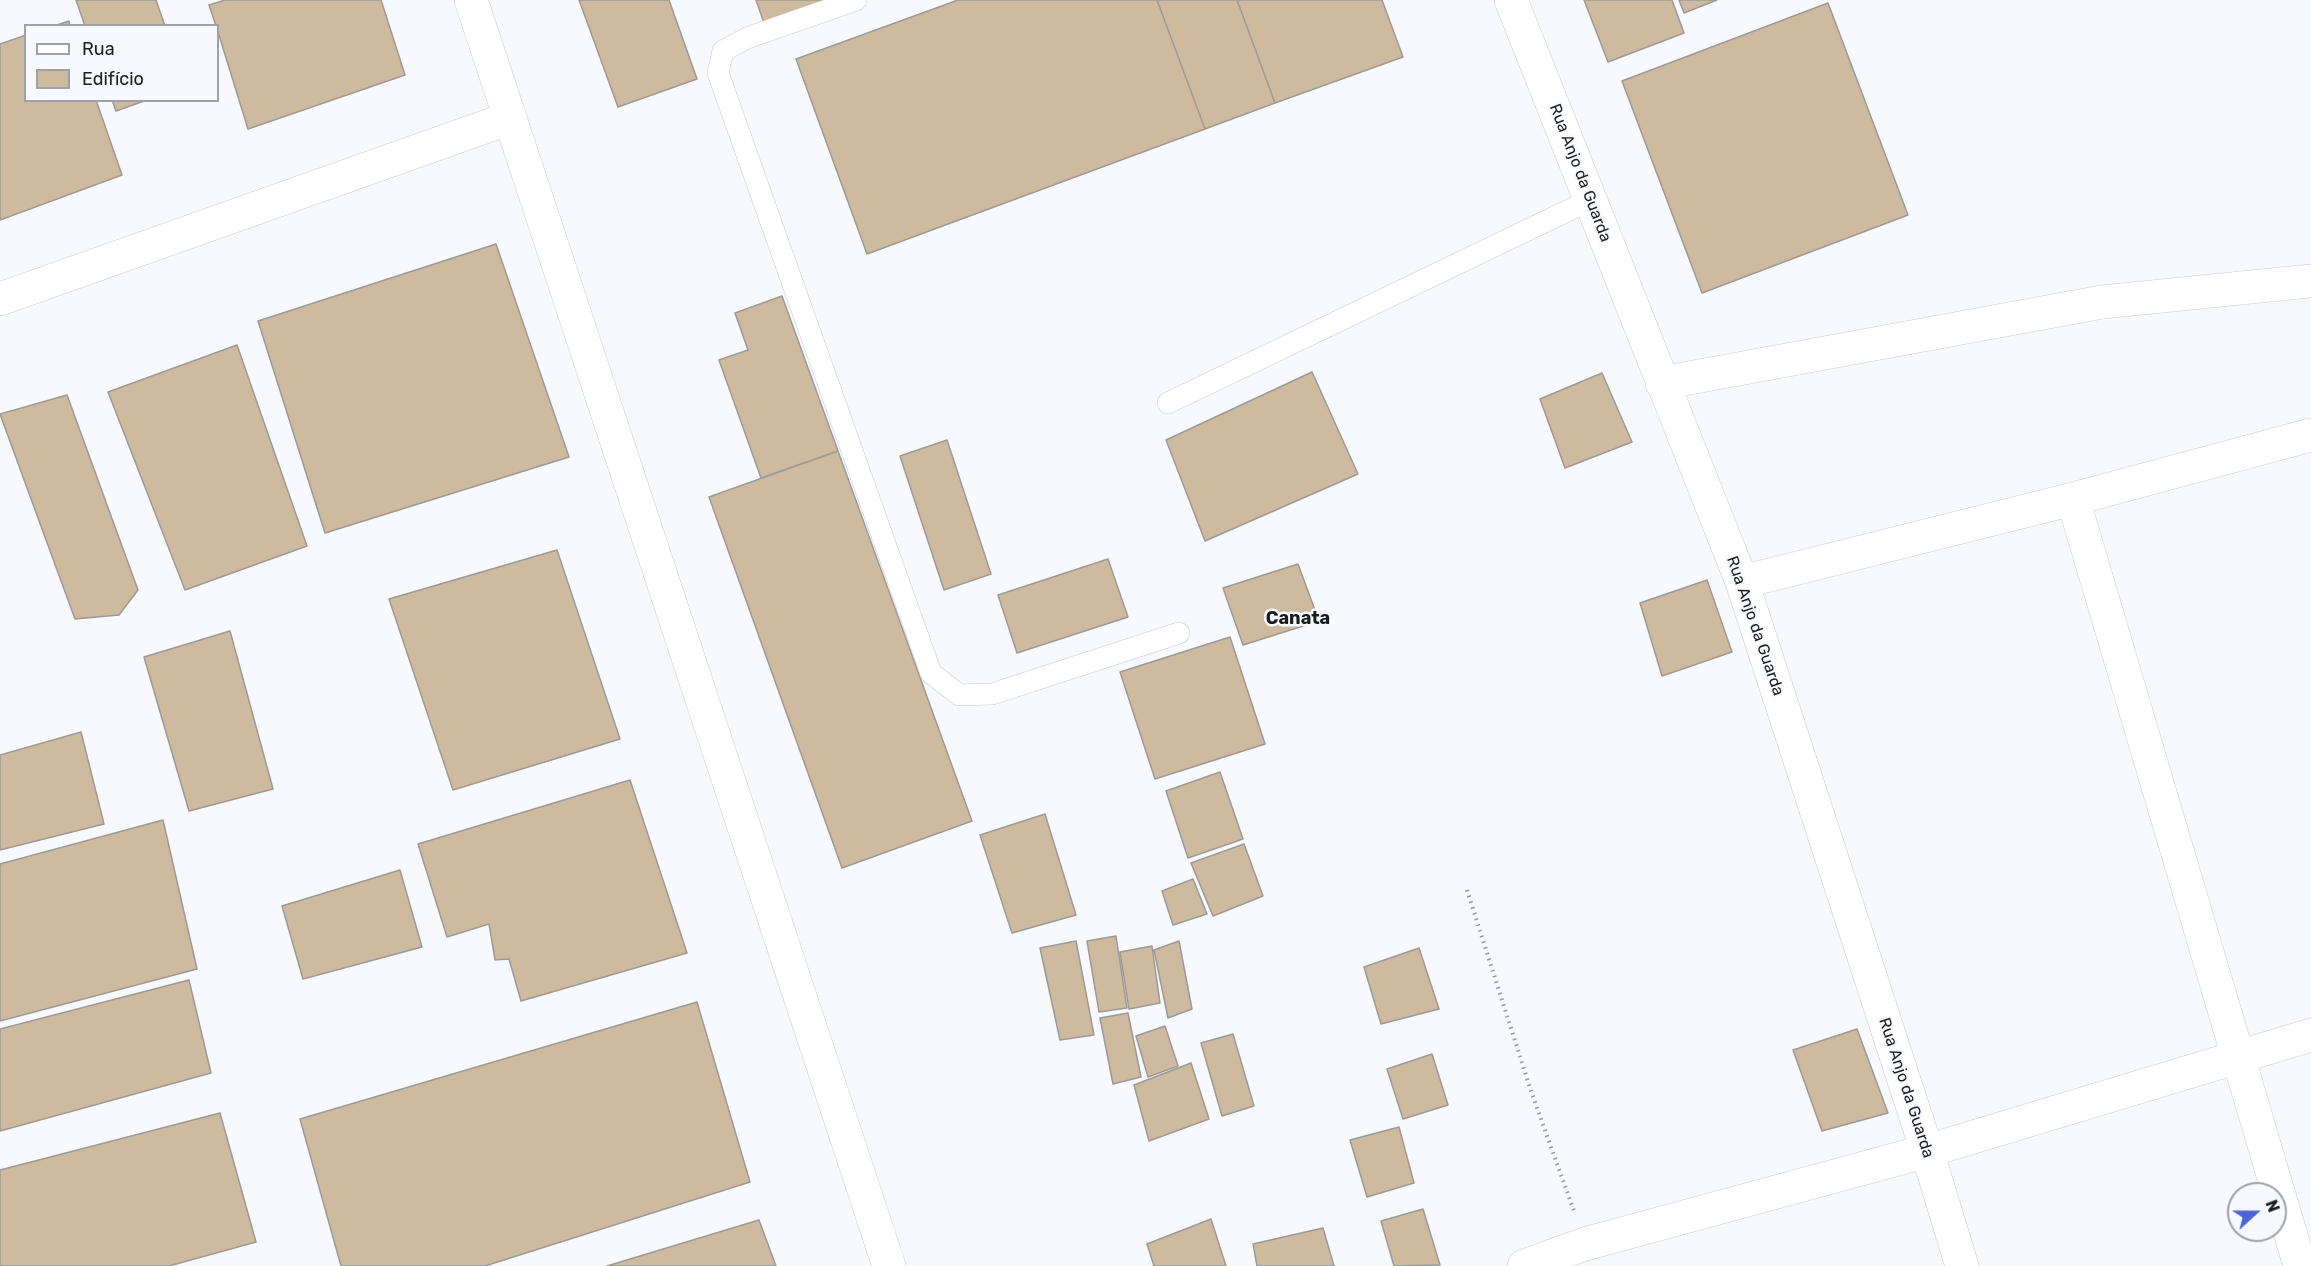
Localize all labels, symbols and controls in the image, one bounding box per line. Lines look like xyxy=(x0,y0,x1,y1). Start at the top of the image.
legend xyxy=(24,24,219,102)
text: Rua xyxy=(82,38,115,60)
text: Edifício xyxy=(82,68,144,90)
street label: Rua Anjo da Guarda xyxy=(1545,101,1615,245)
street label: Rua Anjo da Guarda xyxy=(1722,554,1788,698)
district label: Canata xyxy=(1266,608,1330,630)
street label: Rua Anjo da Guarda xyxy=(1874,1015,1938,1161)
north arrow xyxy=(2227,1182,2287,1242)
text: N xyxy=(2261,1197,2283,1215)

